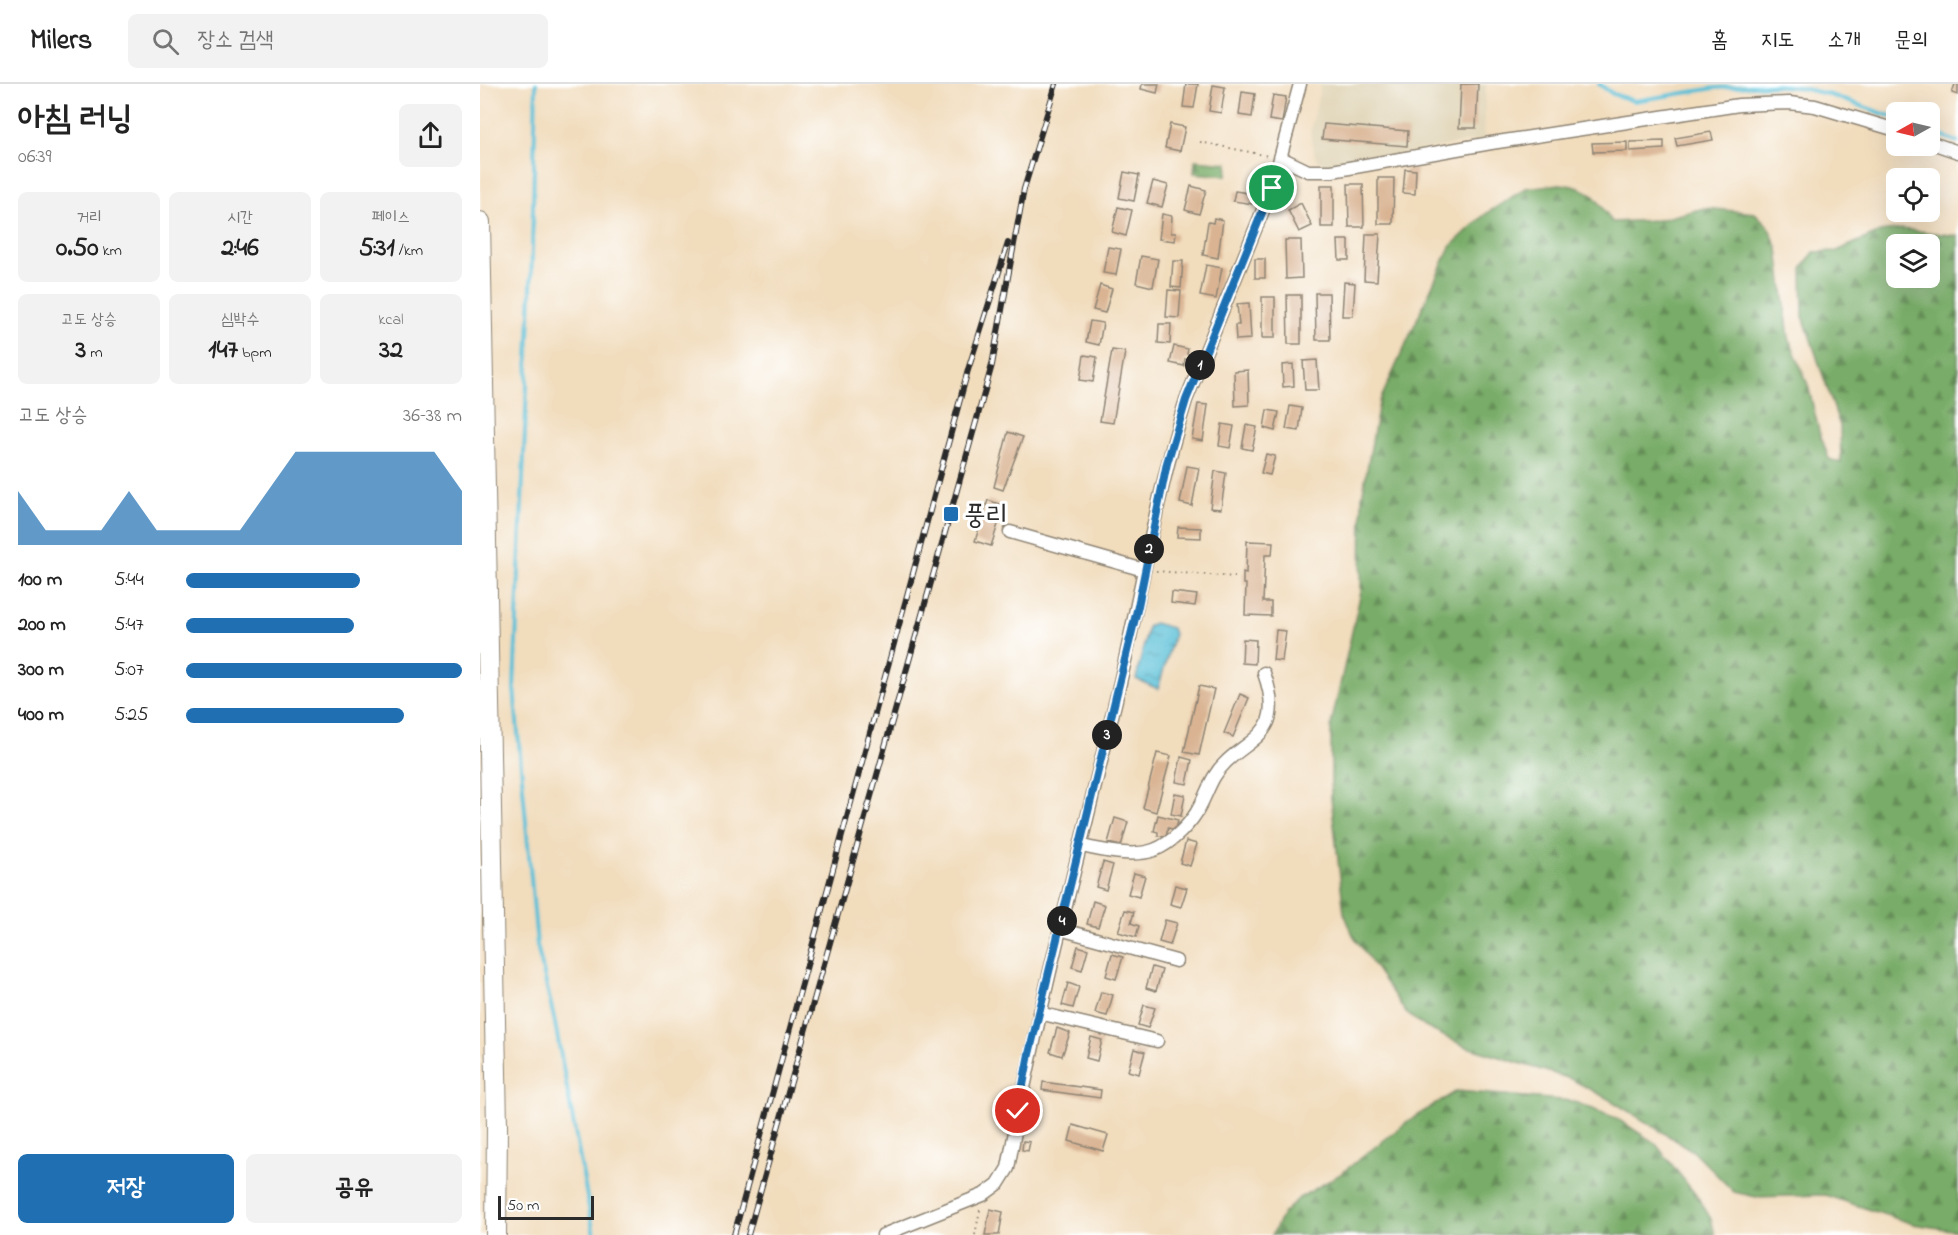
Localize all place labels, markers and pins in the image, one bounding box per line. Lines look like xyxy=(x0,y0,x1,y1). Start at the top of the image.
pin xyxy=(1246,162,1297,213)
pin: 1 xyxy=(1185,350,1215,380)
place label: 풍리 xyxy=(964,497,1007,536)
marker: 풍리 xyxy=(942,505,960,523)
pin: 2 xyxy=(1134,534,1164,564)
pin: 3 xyxy=(1092,720,1122,750)
pin: 4 xyxy=(1047,906,1077,936)
pin xyxy=(992,1085,1043,1136)

